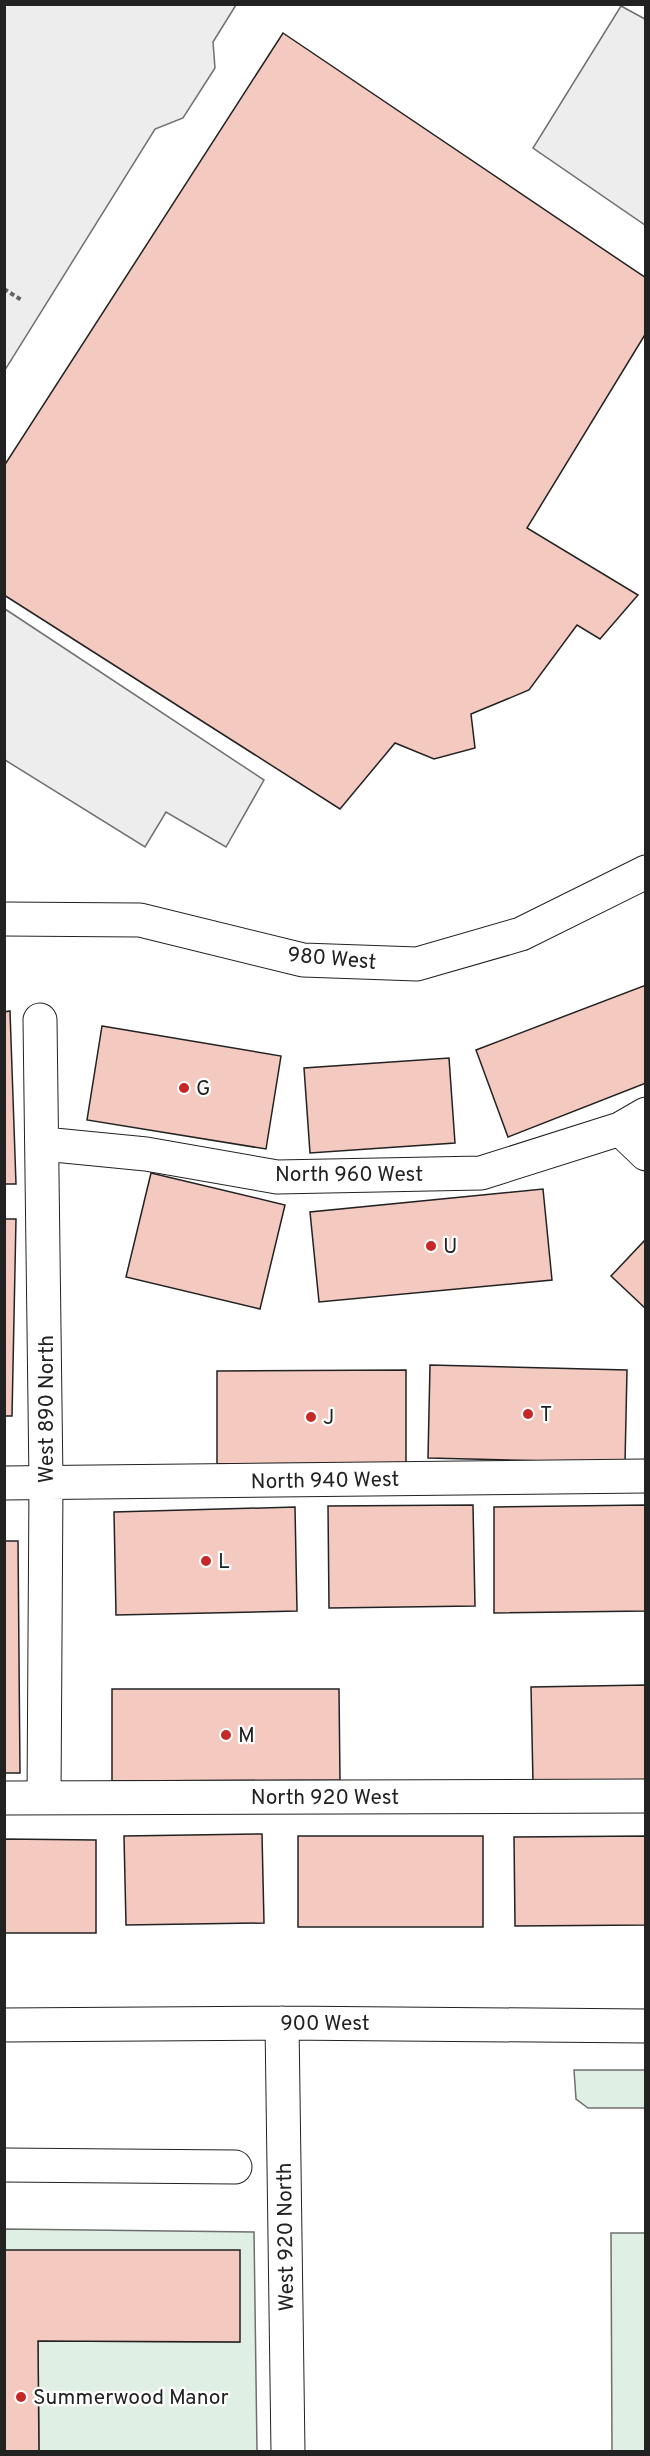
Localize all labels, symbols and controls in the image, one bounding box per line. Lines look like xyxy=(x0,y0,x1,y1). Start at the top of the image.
street label: 980 West xyxy=(286,942,377,977)
place label: G xyxy=(196,1076,210,1103)
marker: G xyxy=(177,1081,191,1095)
street label: North 960 West xyxy=(275,1162,423,1189)
place label: U xyxy=(443,1234,457,1261)
marker: U xyxy=(424,1239,438,1253)
street label: West 890 North xyxy=(34,1335,61,1483)
place label: T xyxy=(540,1402,552,1429)
place label: J xyxy=(323,1405,334,1432)
marker: T xyxy=(521,1407,535,1421)
marker: J xyxy=(304,1410,318,1424)
street label: North 940 West xyxy=(250,1467,400,1496)
place label: L xyxy=(218,1549,230,1576)
marker: L xyxy=(199,1554,213,1568)
place label: M xyxy=(238,1723,255,1750)
marker: M xyxy=(219,1728,233,1742)
street label: North 920 West xyxy=(251,1785,399,1812)
street label: 900 West xyxy=(280,2011,370,2038)
street label: West 920 North xyxy=(272,2162,301,2312)
place label: Summerwood Manor xyxy=(33,2385,229,2412)
marker: Summerwood Manor xyxy=(14,2390,28,2404)

